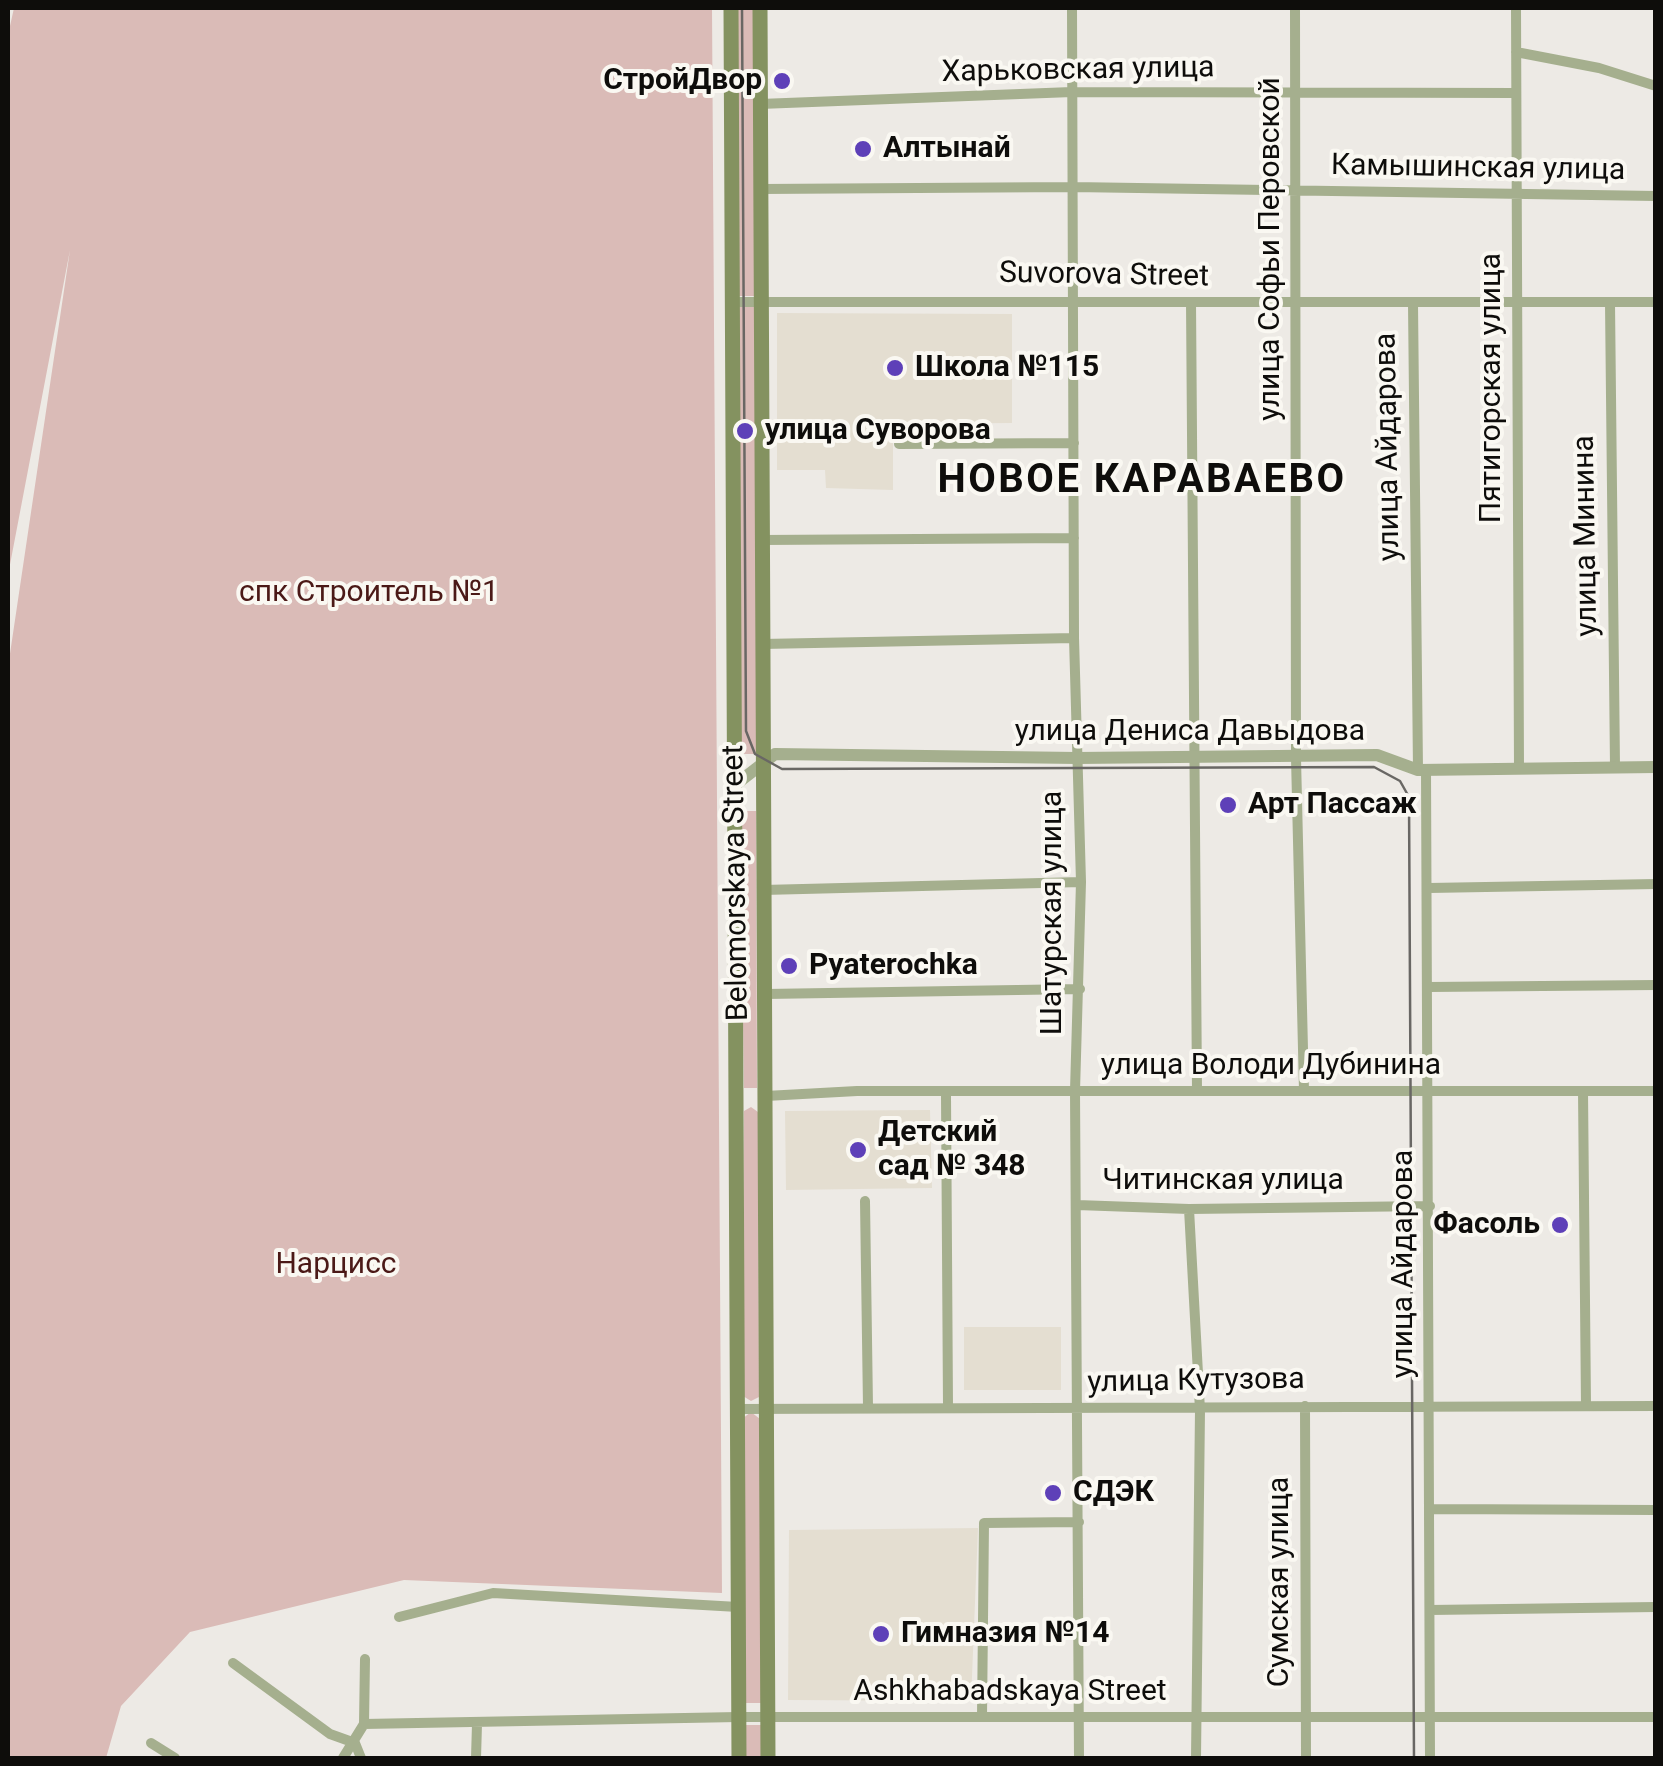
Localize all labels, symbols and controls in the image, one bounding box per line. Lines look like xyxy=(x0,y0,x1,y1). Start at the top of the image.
street label: Харьковская улица xyxy=(941,51,1215,91)
place label: СтройДвор xyxy=(603,63,762,99)
marker: СтройДвор xyxy=(771,70,793,92)
street label: улица Софьи Перовской xyxy=(1253,77,1289,421)
place label: Алтынай xyxy=(883,131,1011,167)
marker: Алтынай xyxy=(852,138,874,160)
street label: Камышинская улица xyxy=(1330,148,1626,190)
street label: Пятигорская улица xyxy=(1474,253,1510,523)
street label: Suvorova Street xyxy=(999,256,1209,296)
street label: улица Айдарова xyxy=(1369,332,1409,562)
place label: Школа №115 xyxy=(915,350,1099,386)
marker: Школа №115 xyxy=(884,357,906,379)
place label: улица Суворова xyxy=(765,413,991,449)
marker: улица Суворова xyxy=(734,420,756,442)
street label: улица Минина xyxy=(1567,435,1607,637)
district label: НОВОЕ КАРАВАЕВО xyxy=(937,458,1347,506)
park label: спк Строитель №1 xyxy=(239,575,499,611)
street label: улица Дениса Давыдова xyxy=(1015,714,1365,750)
street label: Belomorskaya Street xyxy=(717,745,757,1021)
place label: Арт Пассаж xyxy=(1248,787,1417,823)
street label: Шатурская улица xyxy=(1035,791,1071,1035)
marker: Арт Пассаж xyxy=(1217,794,1239,816)
place label: Pyaterochka xyxy=(809,948,978,984)
marker: Pyaterochka xyxy=(778,955,800,977)
street label: улица Володи Дубинина xyxy=(1101,1048,1441,1084)
place label: Детский сад № 348 xyxy=(878,1115,1026,1186)
marker: Детский сад № 348 xyxy=(847,1139,869,1161)
street label: улица Айдарова xyxy=(1386,1150,1422,1378)
street label: Читинская улица xyxy=(1102,1163,1344,1199)
place label: Фасоль xyxy=(1433,1207,1540,1243)
marker: Фасоль xyxy=(1549,1214,1571,1236)
park label: Нарцисс xyxy=(275,1247,397,1283)
street label: улица Кутузова xyxy=(1087,1362,1305,1402)
place label: СДЭК xyxy=(1073,1475,1154,1511)
street label: Сумская улица xyxy=(1262,1477,1298,1687)
marker: СДЭК xyxy=(1042,1482,1064,1504)
place label: Гимназия №14 xyxy=(901,1616,1109,1652)
marker: Гимназия №14 xyxy=(870,1623,892,1645)
street label: Ashkhabadskaya Street xyxy=(853,1674,1167,1710)

